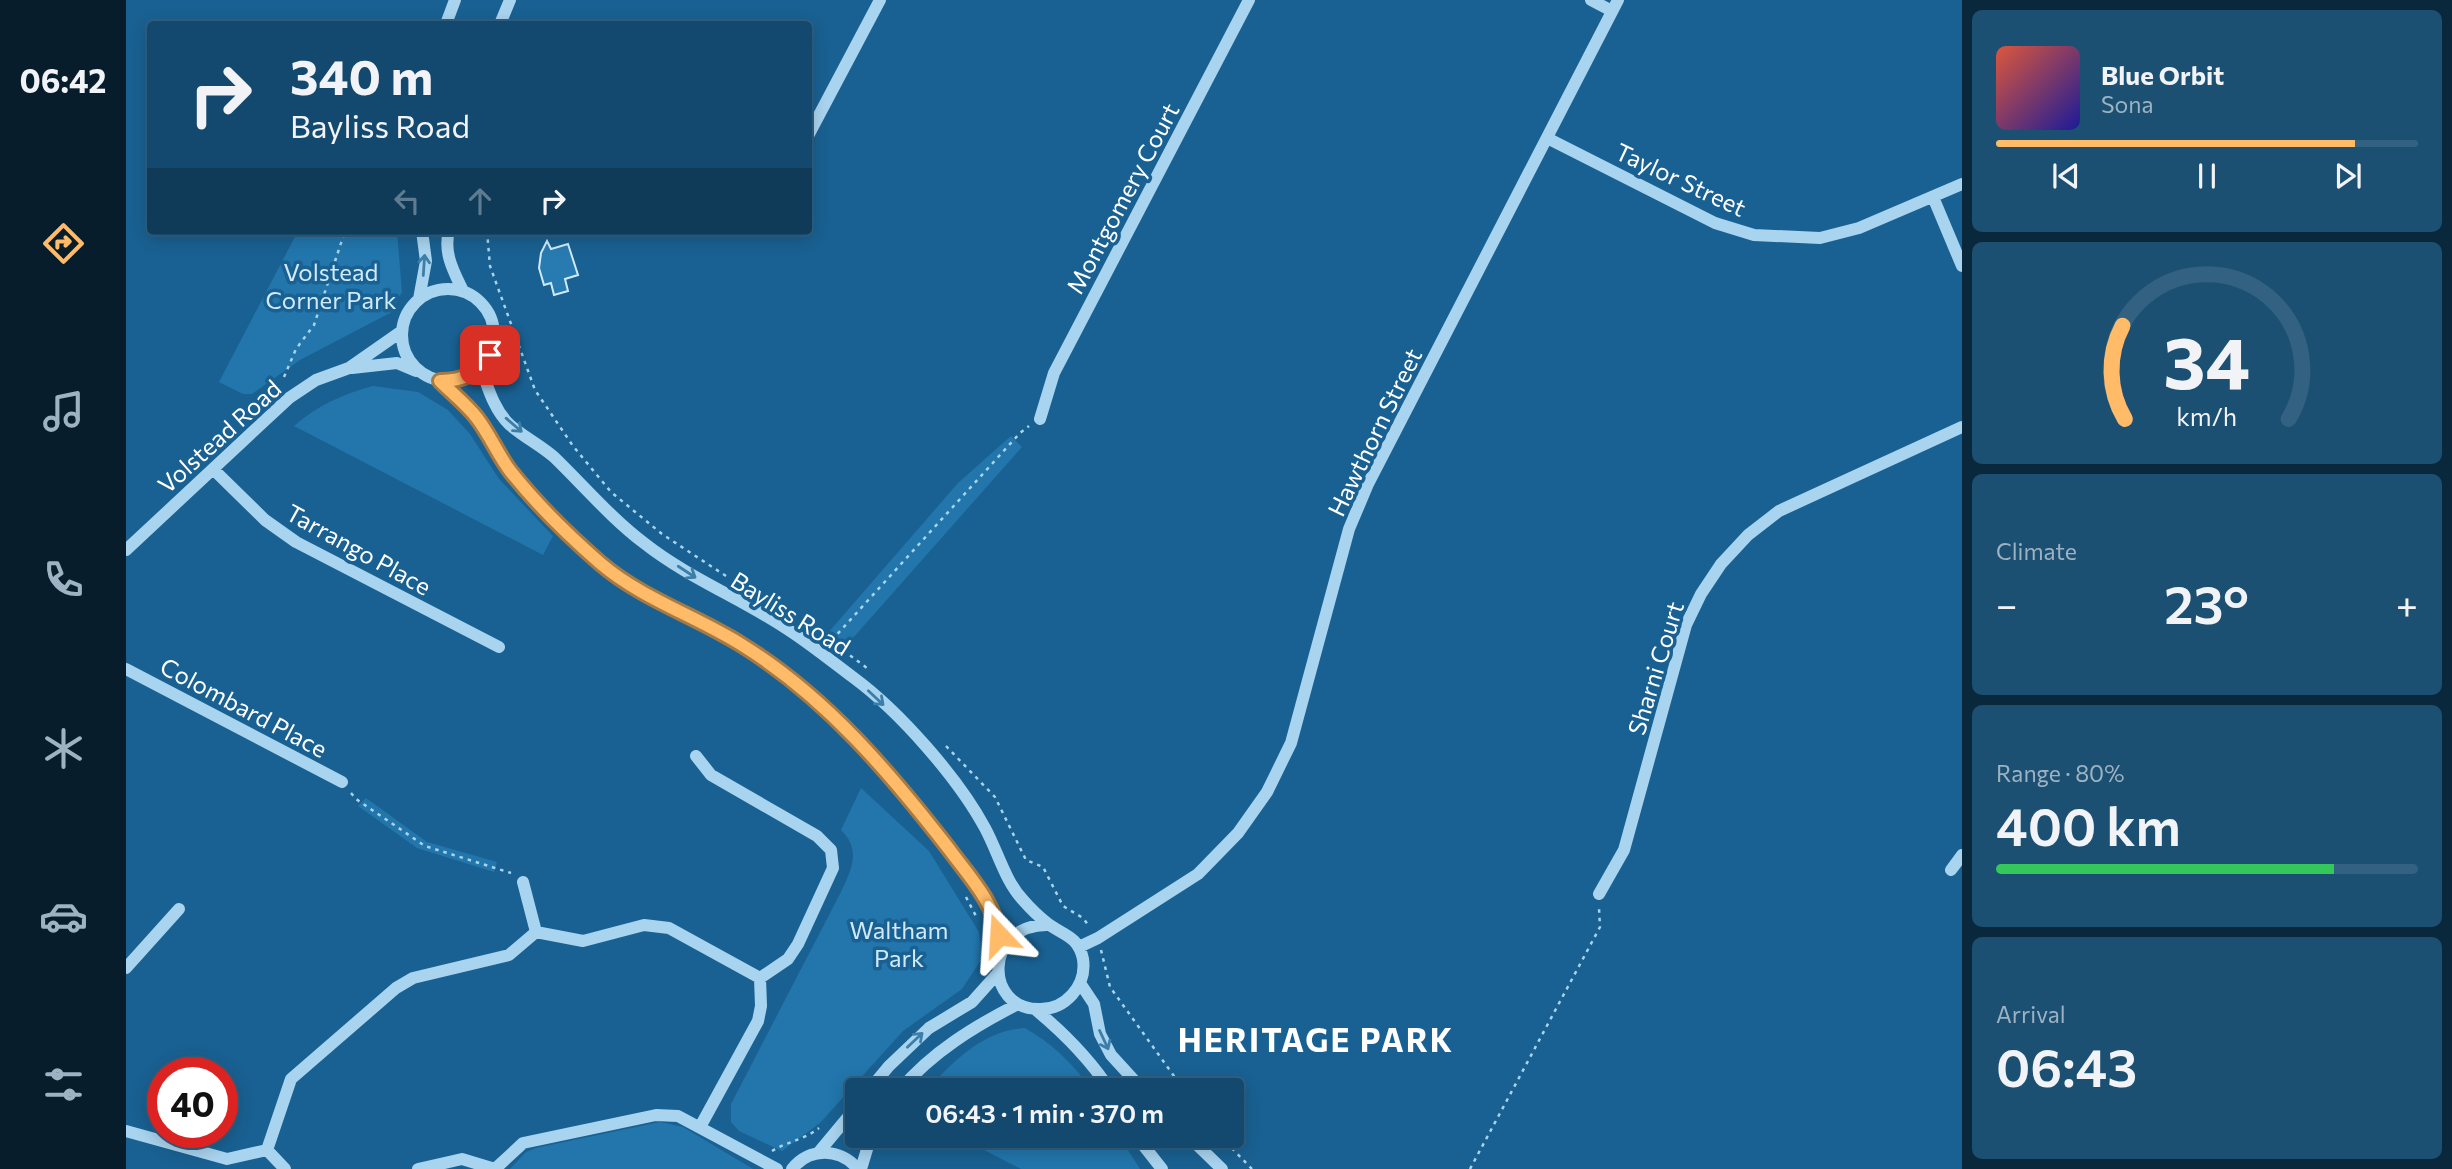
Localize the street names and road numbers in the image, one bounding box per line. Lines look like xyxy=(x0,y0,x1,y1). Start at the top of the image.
street label: Montgomery Court xyxy=(1059,98,1185,298)
street label: Taylor Street xyxy=(1611,136,1751,222)
street label: Hawthorn Street xyxy=(1321,343,1427,521)
street label: Volstead Road xyxy=(152,373,286,499)
street label: Tarrango Place xyxy=(282,497,436,601)
street label: Bayliss Road xyxy=(726,565,856,661)
street label: Sharni Court xyxy=(1621,598,1689,738)
street label: Colombard Place xyxy=(156,651,332,763)

